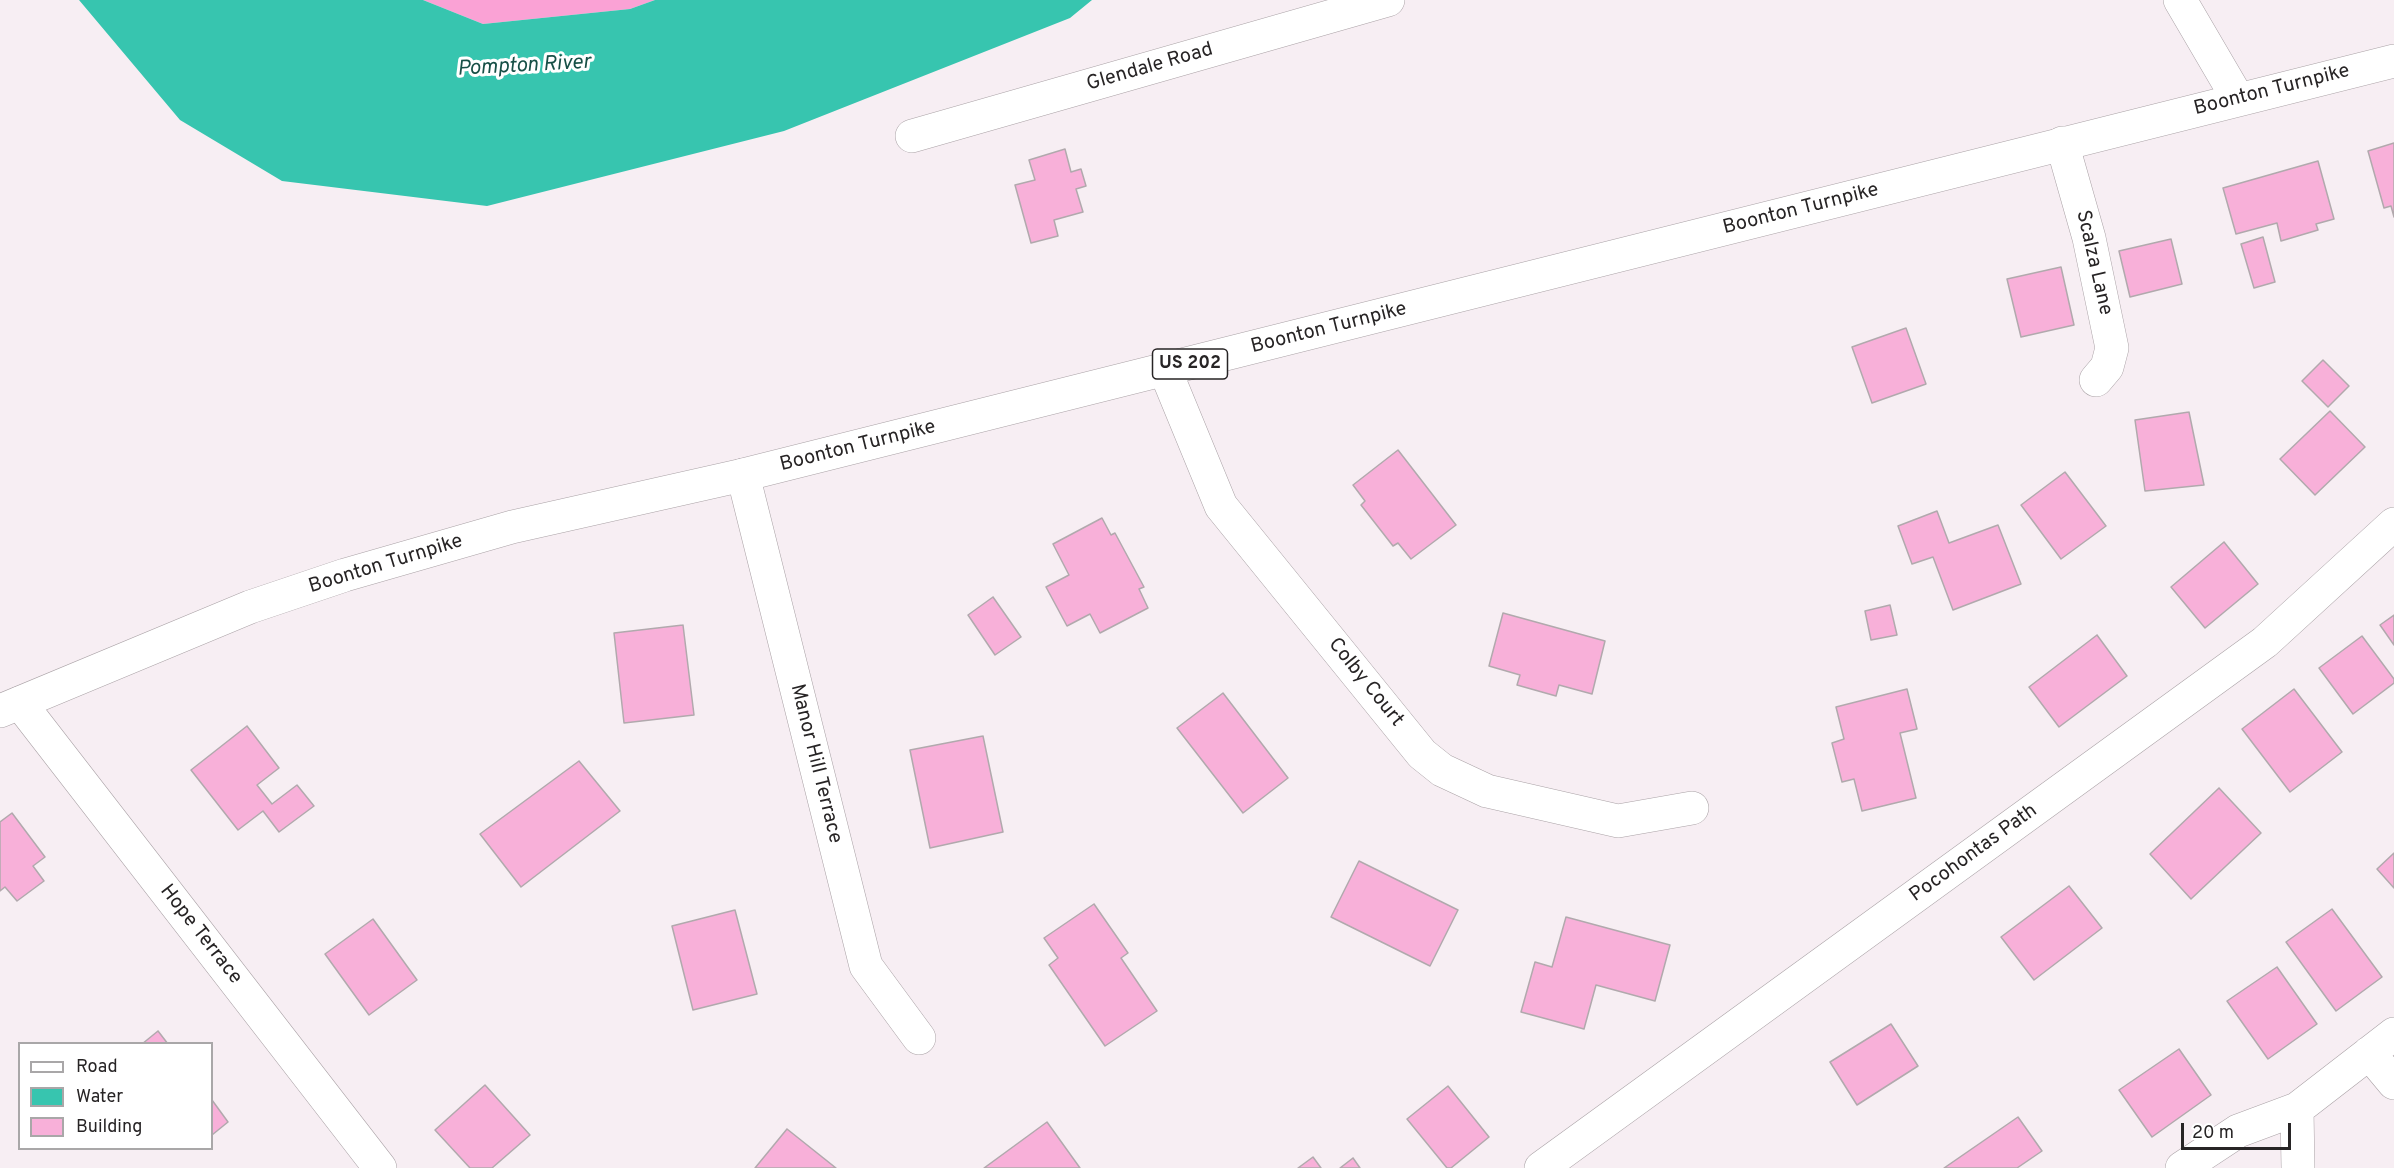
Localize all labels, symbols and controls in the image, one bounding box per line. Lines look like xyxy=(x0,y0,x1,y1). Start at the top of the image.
street label: Glendale Road xyxy=(1084,39,1216,97)
water label: Pompton River xyxy=(457,51,591,83)
street label: Boonton Turnpike xyxy=(2192,60,2352,122)
street label: Boonton Turnpike xyxy=(1721,179,1881,241)
street label: Scalza Lane xyxy=(2069,208,2117,318)
street label: Boonton Turnpike xyxy=(1249,298,1409,360)
road number: US 202 xyxy=(1152,349,1228,379)
street label: Boonton Turnpike xyxy=(778,416,938,478)
street label: Boonton Turnpike xyxy=(306,530,466,600)
street label: Colby Court xyxy=(1322,634,1408,732)
street label: Manor Hill Terrace xyxy=(784,682,846,846)
street label: Pocohontas Path xyxy=(1906,800,2042,908)
street label: Hope Terrace xyxy=(154,880,246,990)
legend xyxy=(18,1042,213,1150)
text: Road xyxy=(76,1056,118,1079)
text: Water xyxy=(76,1086,123,1109)
scale bar xyxy=(2184,1111,2294,1149)
text: Building xyxy=(76,1116,142,1139)
text: 20 m xyxy=(2192,1122,2234,1145)

